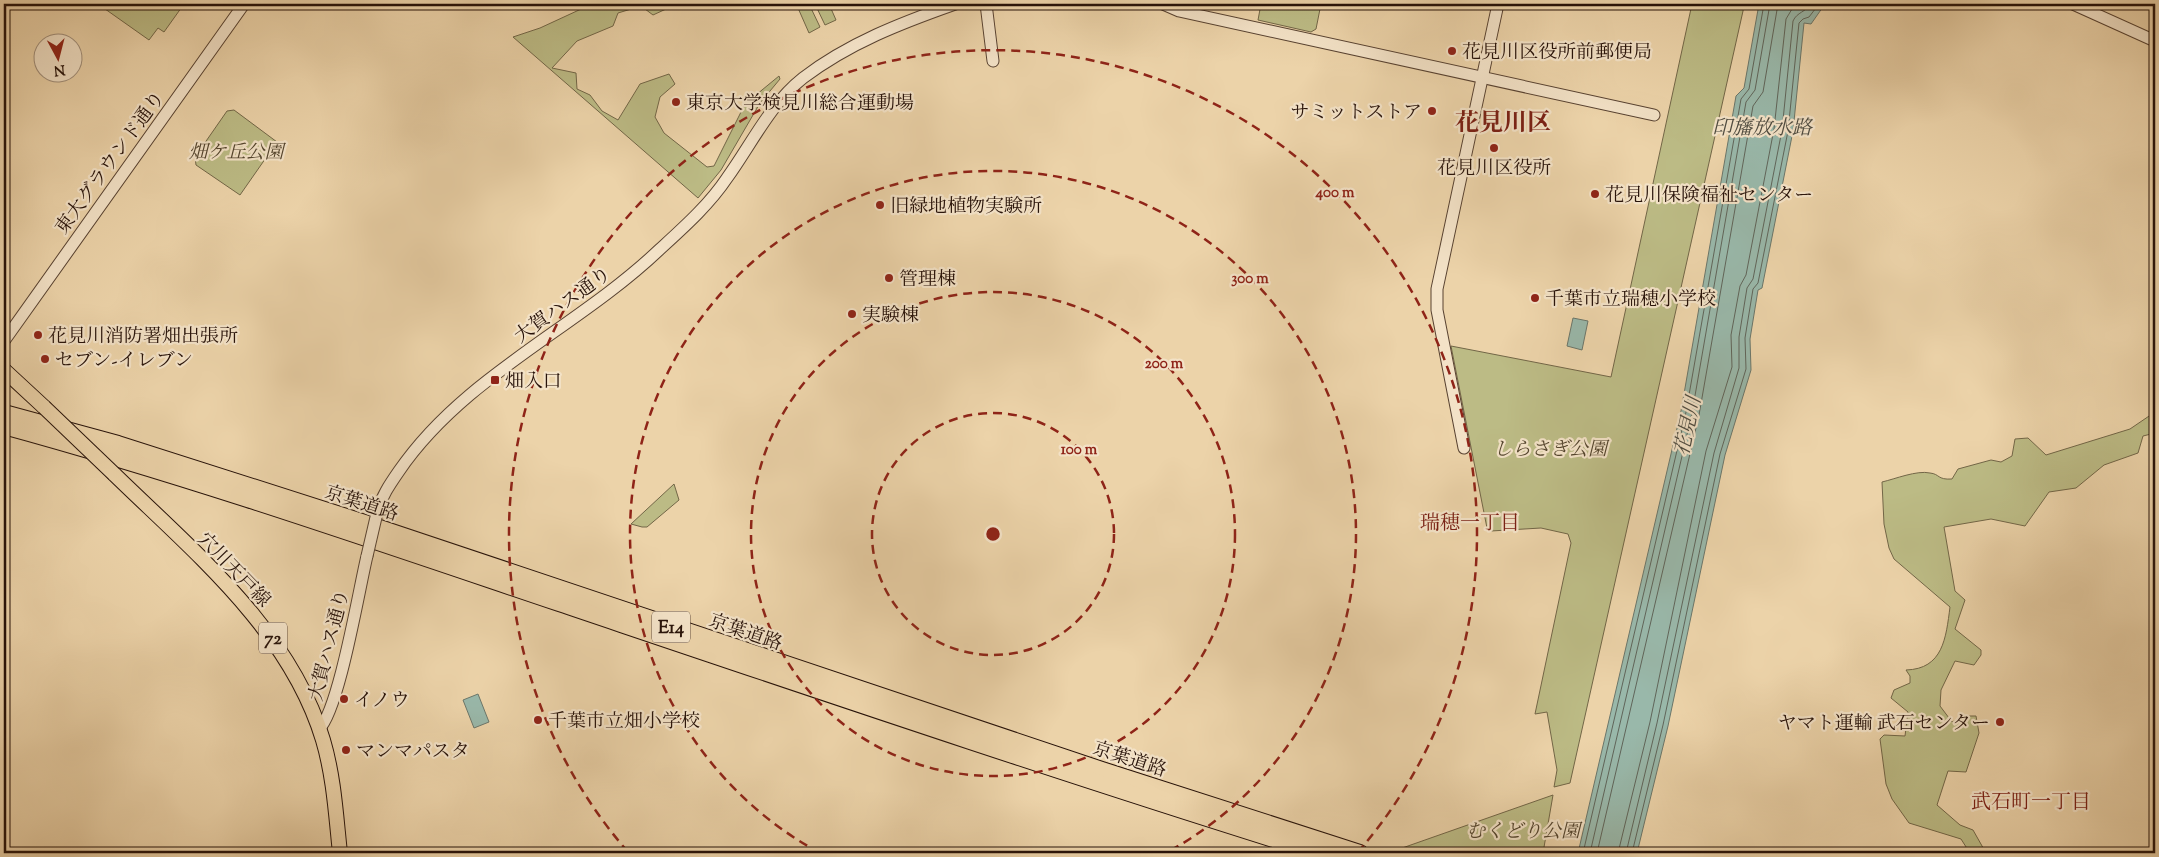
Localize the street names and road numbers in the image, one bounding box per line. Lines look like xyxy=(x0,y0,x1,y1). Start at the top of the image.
street label: 東大グラウンド通り xyxy=(50,86,172,241)
street label: 大賀ハス通り xyxy=(509,262,618,350)
street label: 京葉道路 xyxy=(321,480,402,529)
street label: 穴川天戸線 xyxy=(190,527,276,614)
street label: 大賀ハス通り xyxy=(304,587,357,704)
street label: 京葉道路 xyxy=(705,608,786,659)
road number: E14 xyxy=(652,612,690,642)
road number: 72 xyxy=(259,622,287,654)
street label: 京葉道路 xyxy=(1089,736,1170,785)

